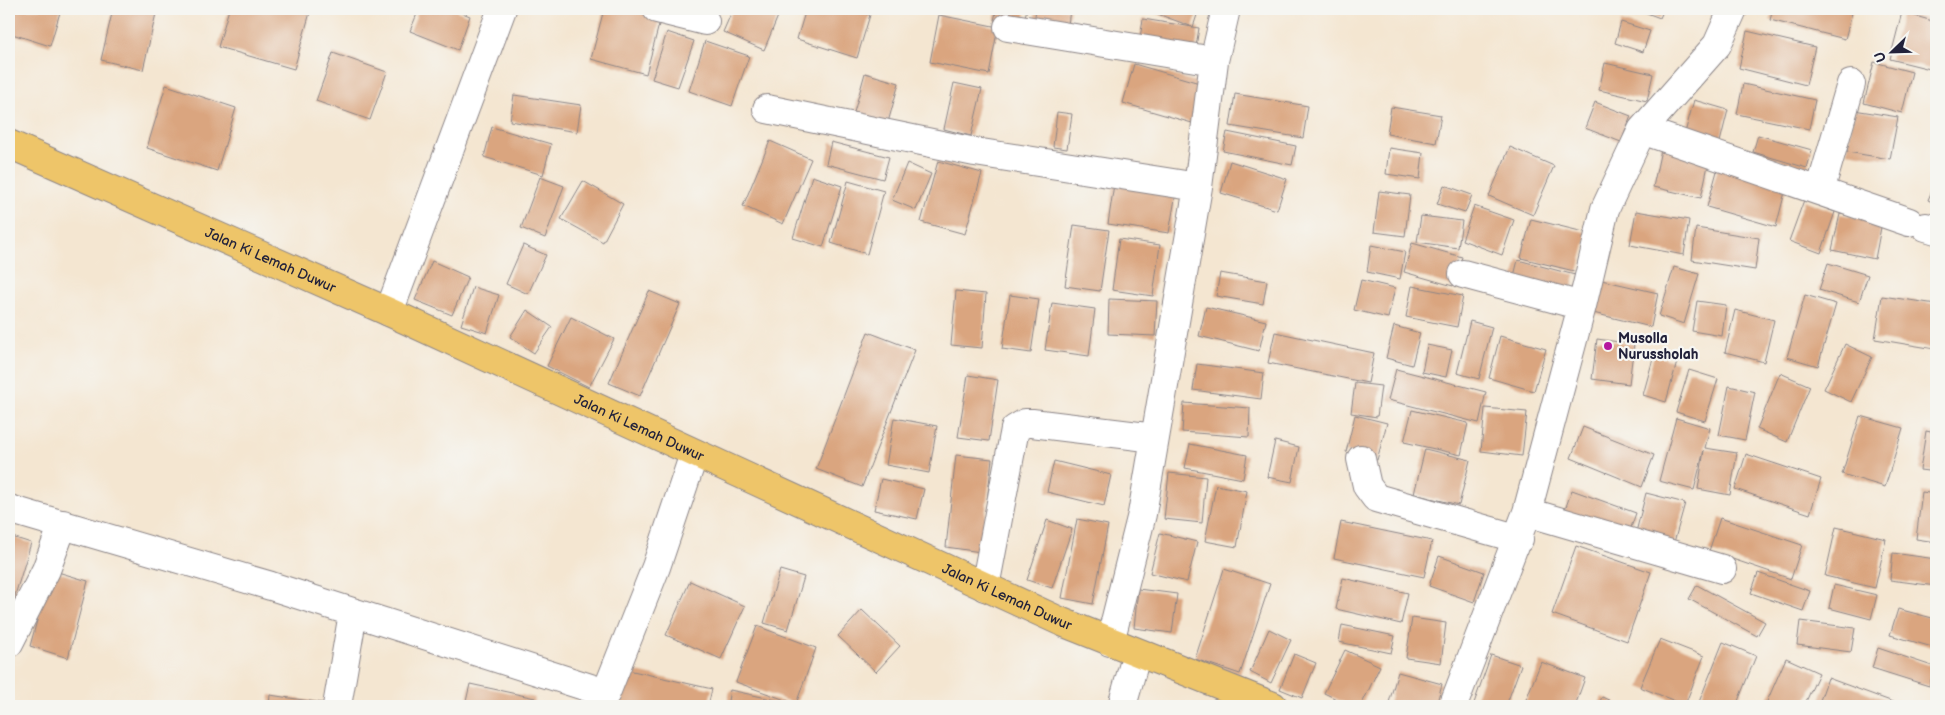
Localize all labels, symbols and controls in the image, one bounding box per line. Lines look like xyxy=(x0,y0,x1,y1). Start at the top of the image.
north arrow xyxy=(1868,28,1918,78)
text: U xyxy=(1871,49,1890,65)
street label: Jalan Ki Lemah Duwur xyxy=(203,223,339,296)
place label: Musolla Nurussholah xyxy=(1618,330,1698,363)
marker: Musolla Nurussholah xyxy=(1602,340,1614,352)
street label: Jalan Ki Lemah Duwur xyxy=(572,390,708,465)
street label: Jalan Ki Lemah Duwur xyxy=(939,559,1075,634)

